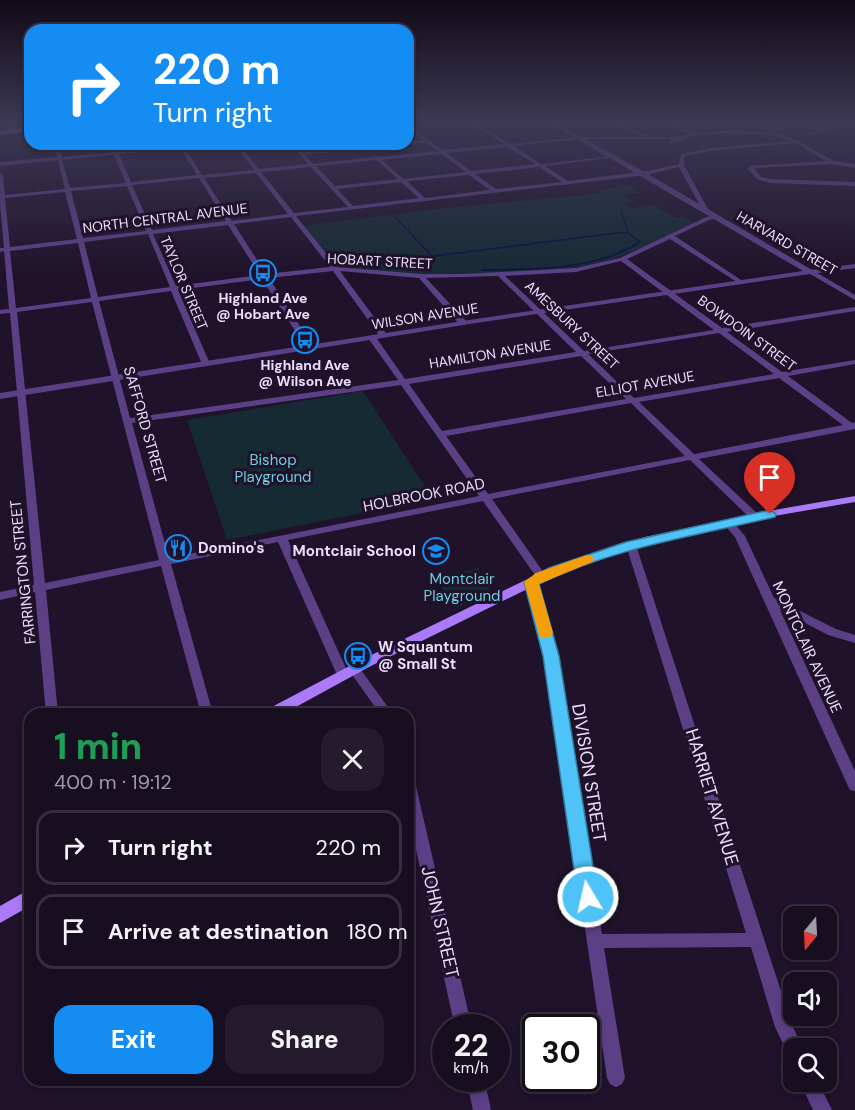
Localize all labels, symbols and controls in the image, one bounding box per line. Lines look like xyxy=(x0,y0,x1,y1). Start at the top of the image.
text: 220 m xyxy=(153,42,280,97)
icon: right xyxy=(54,48,132,126)
text: Turn right xyxy=(153,95,273,130)
street label: NORTH CENTRAL AVENUE xyxy=(81,199,249,237)
street label: HARVARD STREET xyxy=(733,207,841,279)
street label: TAYLOR STREET xyxy=(156,233,212,333)
street label: HOBART STREET xyxy=(327,249,433,273)
bus stop icon: Highland Ave @ Hobart Ave xyxy=(248,258,278,288)
street label: AMESBURY STREET xyxy=(521,277,623,373)
place label: Highland Ave @ Hobart Ave xyxy=(216,289,310,323)
street label: BOWDOIN STREET xyxy=(694,291,800,375)
street label: WILSON AVENUE xyxy=(370,299,480,333)
bus stop icon: Highland Ave @ Wilson Ave xyxy=(290,325,320,355)
street label: HAMILTON AVENUE xyxy=(428,335,552,373)
place label: Highland Ave @ Wilson Ave xyxy=(259,356,351,390)
street label: SAFFORD STREET xyxy=(119,364,171,486)
street label: ELLIOT AVENUE xyxy=(594,366,696,402)
park label: Bishop Playground xyxy=(235,450,312,487)
pin xyxy=(744,452,795,514)
icon: arrive xyxy=(753,461,786,494)
street label: HOLBROOK ROAD xyxy=(361,473,487,517)
street label: FARRINGTON STREET xyxy=(5,499,41,645)
restaurant icon: Domino's xyxy=(163,533,193,563)
school or university icon: Montclair School xyxy=(421,536,451,566)
place label: Domino's xyxy=(198,538,265,558)
place label: Montclair School xyxy=(293,541,416,561)
park label: Montclair Playground xyxy=(424,569,501,606)
street label: MONTCLAIR AVENUE xyxy=(768,578,846,716)
place label: W Squantum @ Small St xyxy=(378,637,473,674)
bus stop icon: W Squantum @ Small St xyxy=(343,641,373,671)
street label: DIVISION STREET xyxy=(566,702,612,844)
text: 1 min xyxy=(54,723,142,770)
street label: HARRIET AVENUE xyxy=(680,726,744,868)
button: close xyxy=(321,728,384,791)
text: 400 m · 19:12 xyxy=(54,769,172,795)
icon: right xyxy=(57,831,90,864)
text: Turn right xyxy=(108,833,213,862)
text: 220 m xyxy=(315,833,381,862)
street label: JOHN STREET xyxy=(416,864,464,980)
position arrow xyxy=(556,865,620,929)
north arrow xyxy=(783,906,837,960)
map controls xyxy=(783,906,837,1092)
icon: arrive xyxy=(57,915,90,948)
text: Arrive at destination xyxy=(108,917,329,946)
text: 180 m xyxy=(347,917,408,946)
button: sound xyxy=(783,972,837,1026)
button: Exit xyxy=(54,1005,213,1074)
button: Share xyxy=(225,1005,384,1074)
speed limit sign: 30 xyxy=(522,1014,600,1092)
text: 22 xyxy=(454,1026,488,1065)
button: search xyxy=(783,1038,837,1092)
text: km/h xyxy=(453,1058,489,1078)

